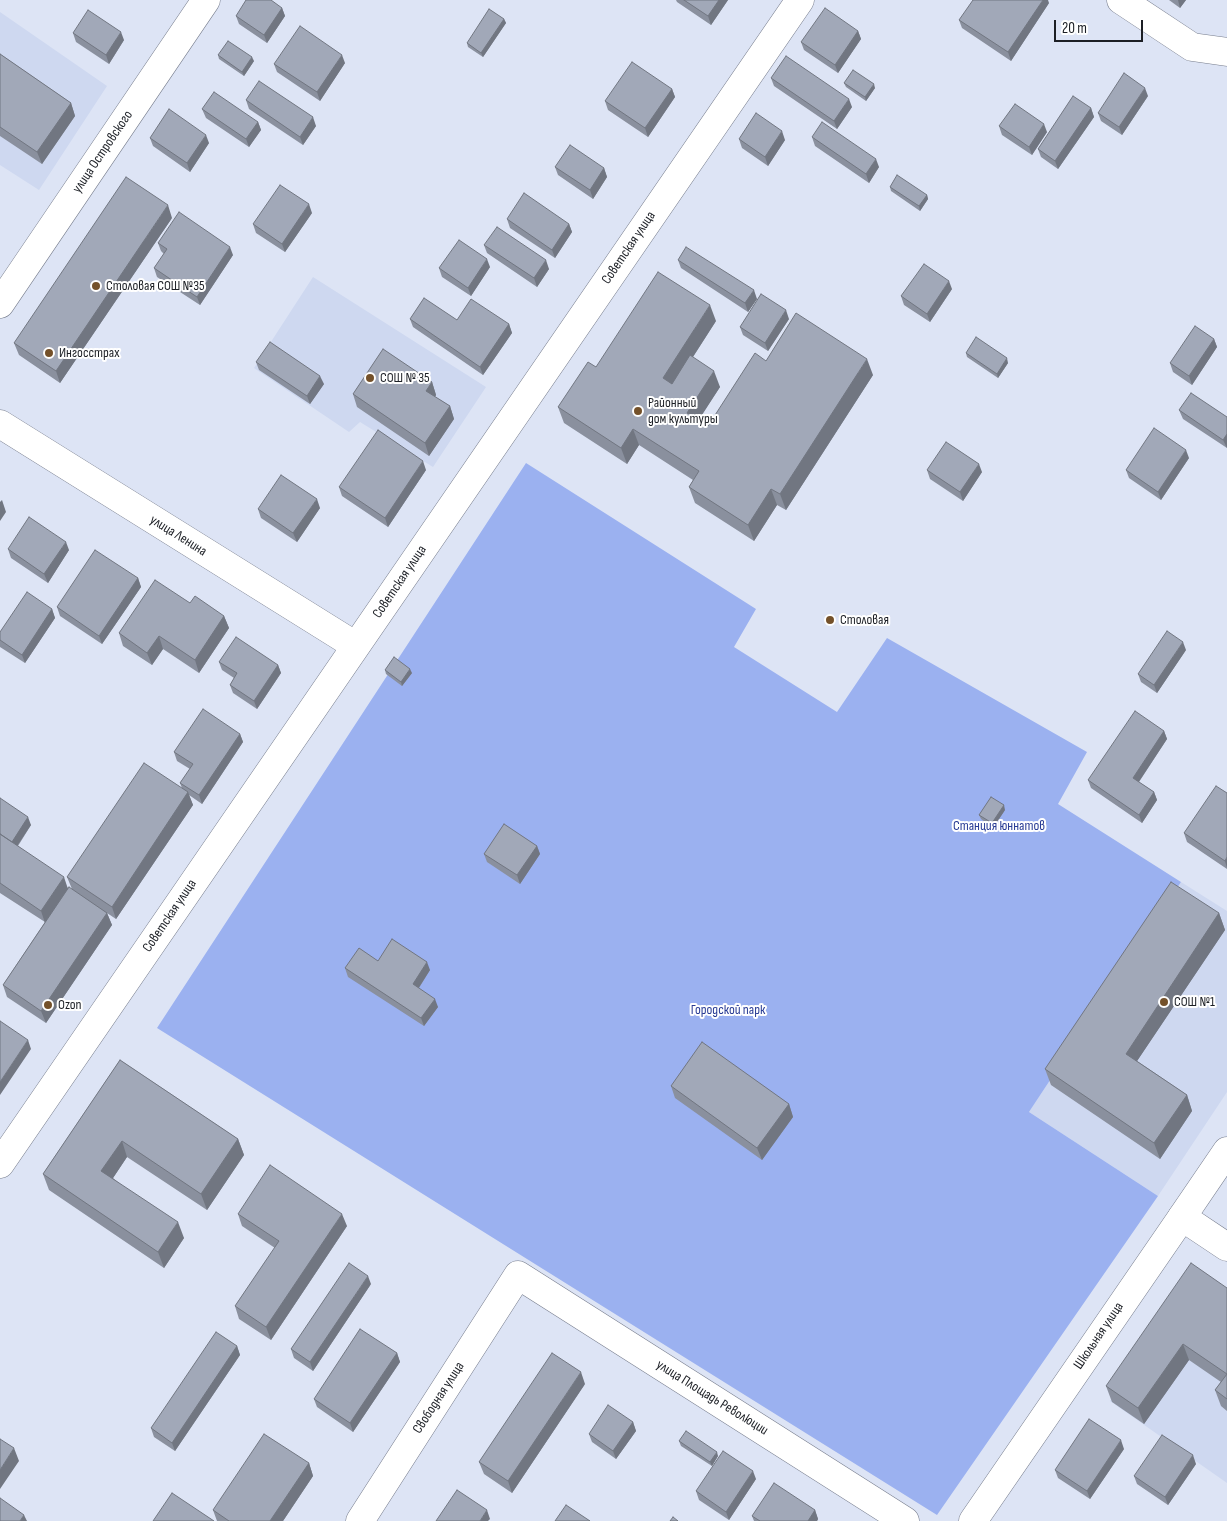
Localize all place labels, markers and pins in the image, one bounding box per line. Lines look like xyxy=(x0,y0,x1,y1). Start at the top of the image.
place label: Столовая СОШ №35 xyxy=(106,278,205,294)
marker: Столовая СОШ №35 xyxy=(90,280,102,292)
place label: Ингосстрах xyxy=(59,345,119,361)
marker: Ингосстрах xyxy=(43,347,55,359)
place label: СОШ № 35 xyxy=(380,370,430,386)
marker: СОШ № 35 xyxy=(364,372,376,384)
place label: Районный дом культуры xyxy=(648,395,718,428)
marker: Районный дом культуры xyxy=(632,405,644,417)
place label: Столовая xyxy=(840,612,889,628)
marker: Столовая xyxy=(824,614,836,626)
place label: СОШ №1 xyxy=(1174,994,1215,1010)
marker: СОШ №1 xyxy=(1158,996,1170,1008)
place label: Ozon xyxy=(58,997,82,1013)
marker: Ozon xyxy=(42,999,54,1011)

